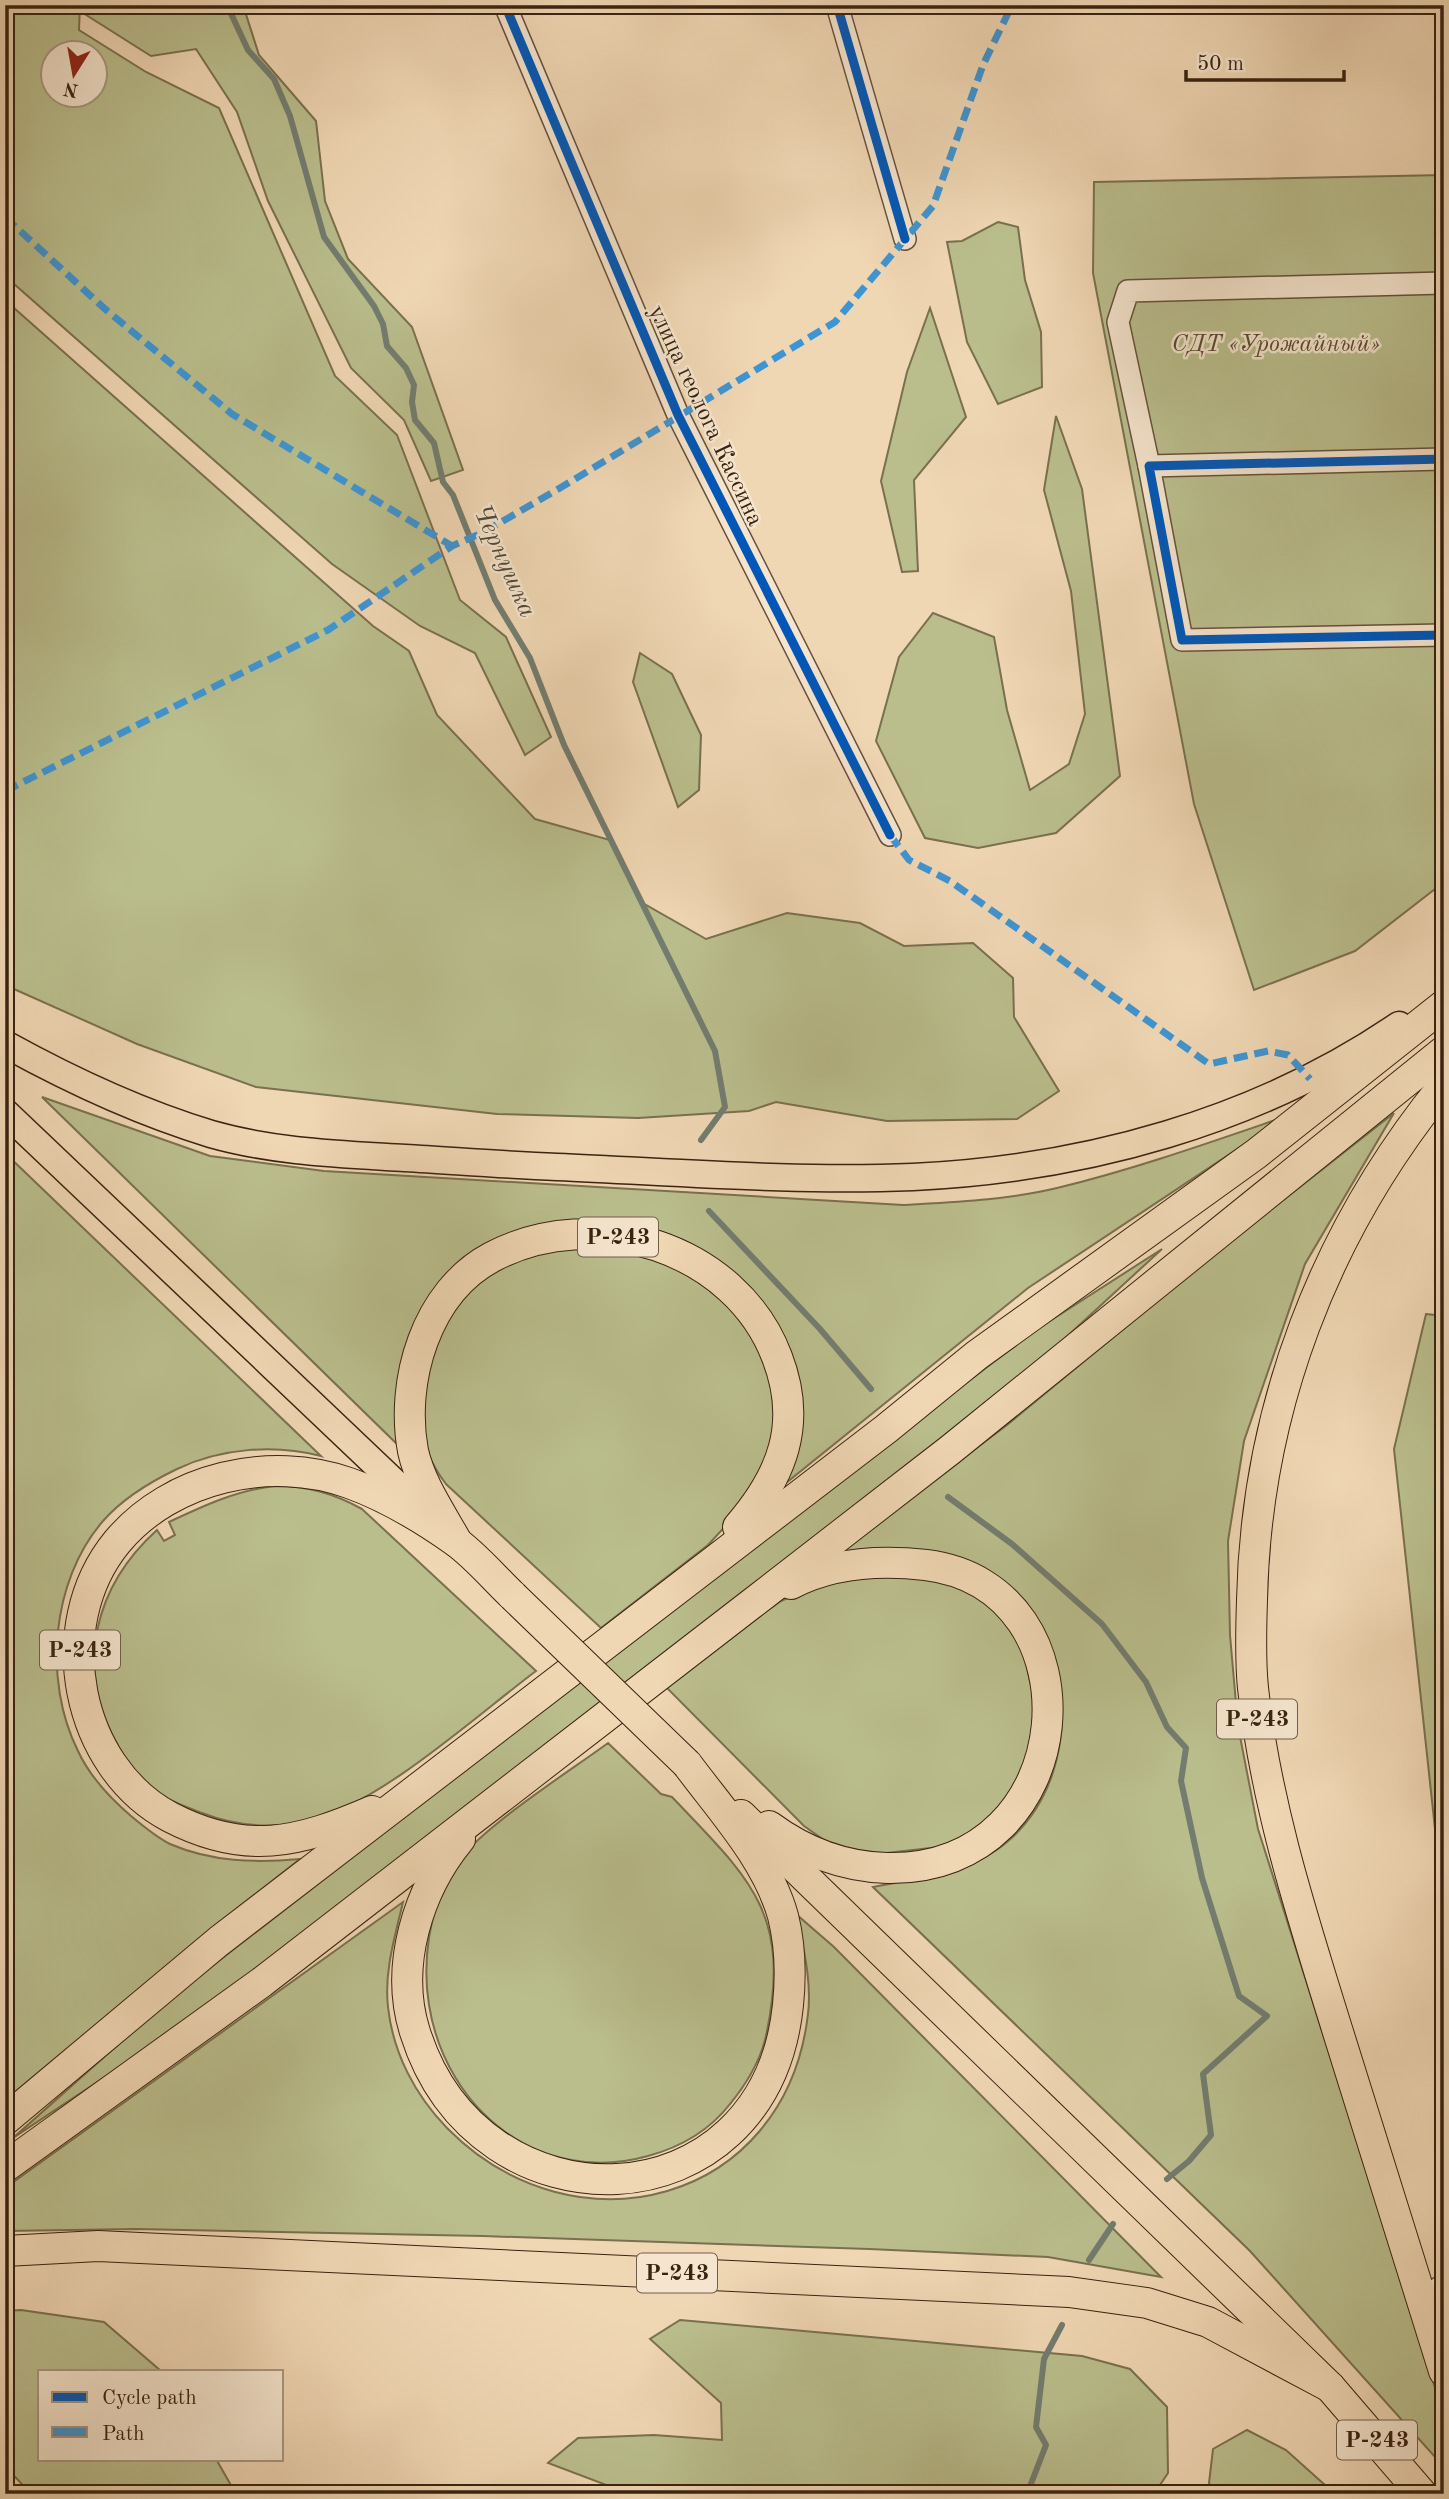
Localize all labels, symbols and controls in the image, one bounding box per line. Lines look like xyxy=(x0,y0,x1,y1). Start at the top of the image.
north arrow xyxy=(38,38,108,108)
scale bar xyxy=(1186,38,1344,82)
text: 50 m xyxy=(1197,54,1244,75)
text: N xyxy=(62,77,80,99)
street label: улица геолога Кассина xyxy=(643,302,767,530)
park label: СДТ «Урожайный» xyxy=(1172,333,1380,357)
water label: Чернушка xyxy=(468,501,540,621)
road number: Р-243 xyxy=(578,1218,658,1256)
road number: Р-243 xyxy=(40,1630,120,1670)
road number: Р-243 xyxy=(1217,1700,1297,1738)
road number: Р-243 xyxy=(637,2254,717,2292)
legend xyxy=(38,2370,284,2460)
text: Cycle path xyxy=(102,2388,197,2409)
road number: Р-243 xyxy=(1337,2420,1417,2460)
text: Path xyxy=(102,2424,145,2445)

